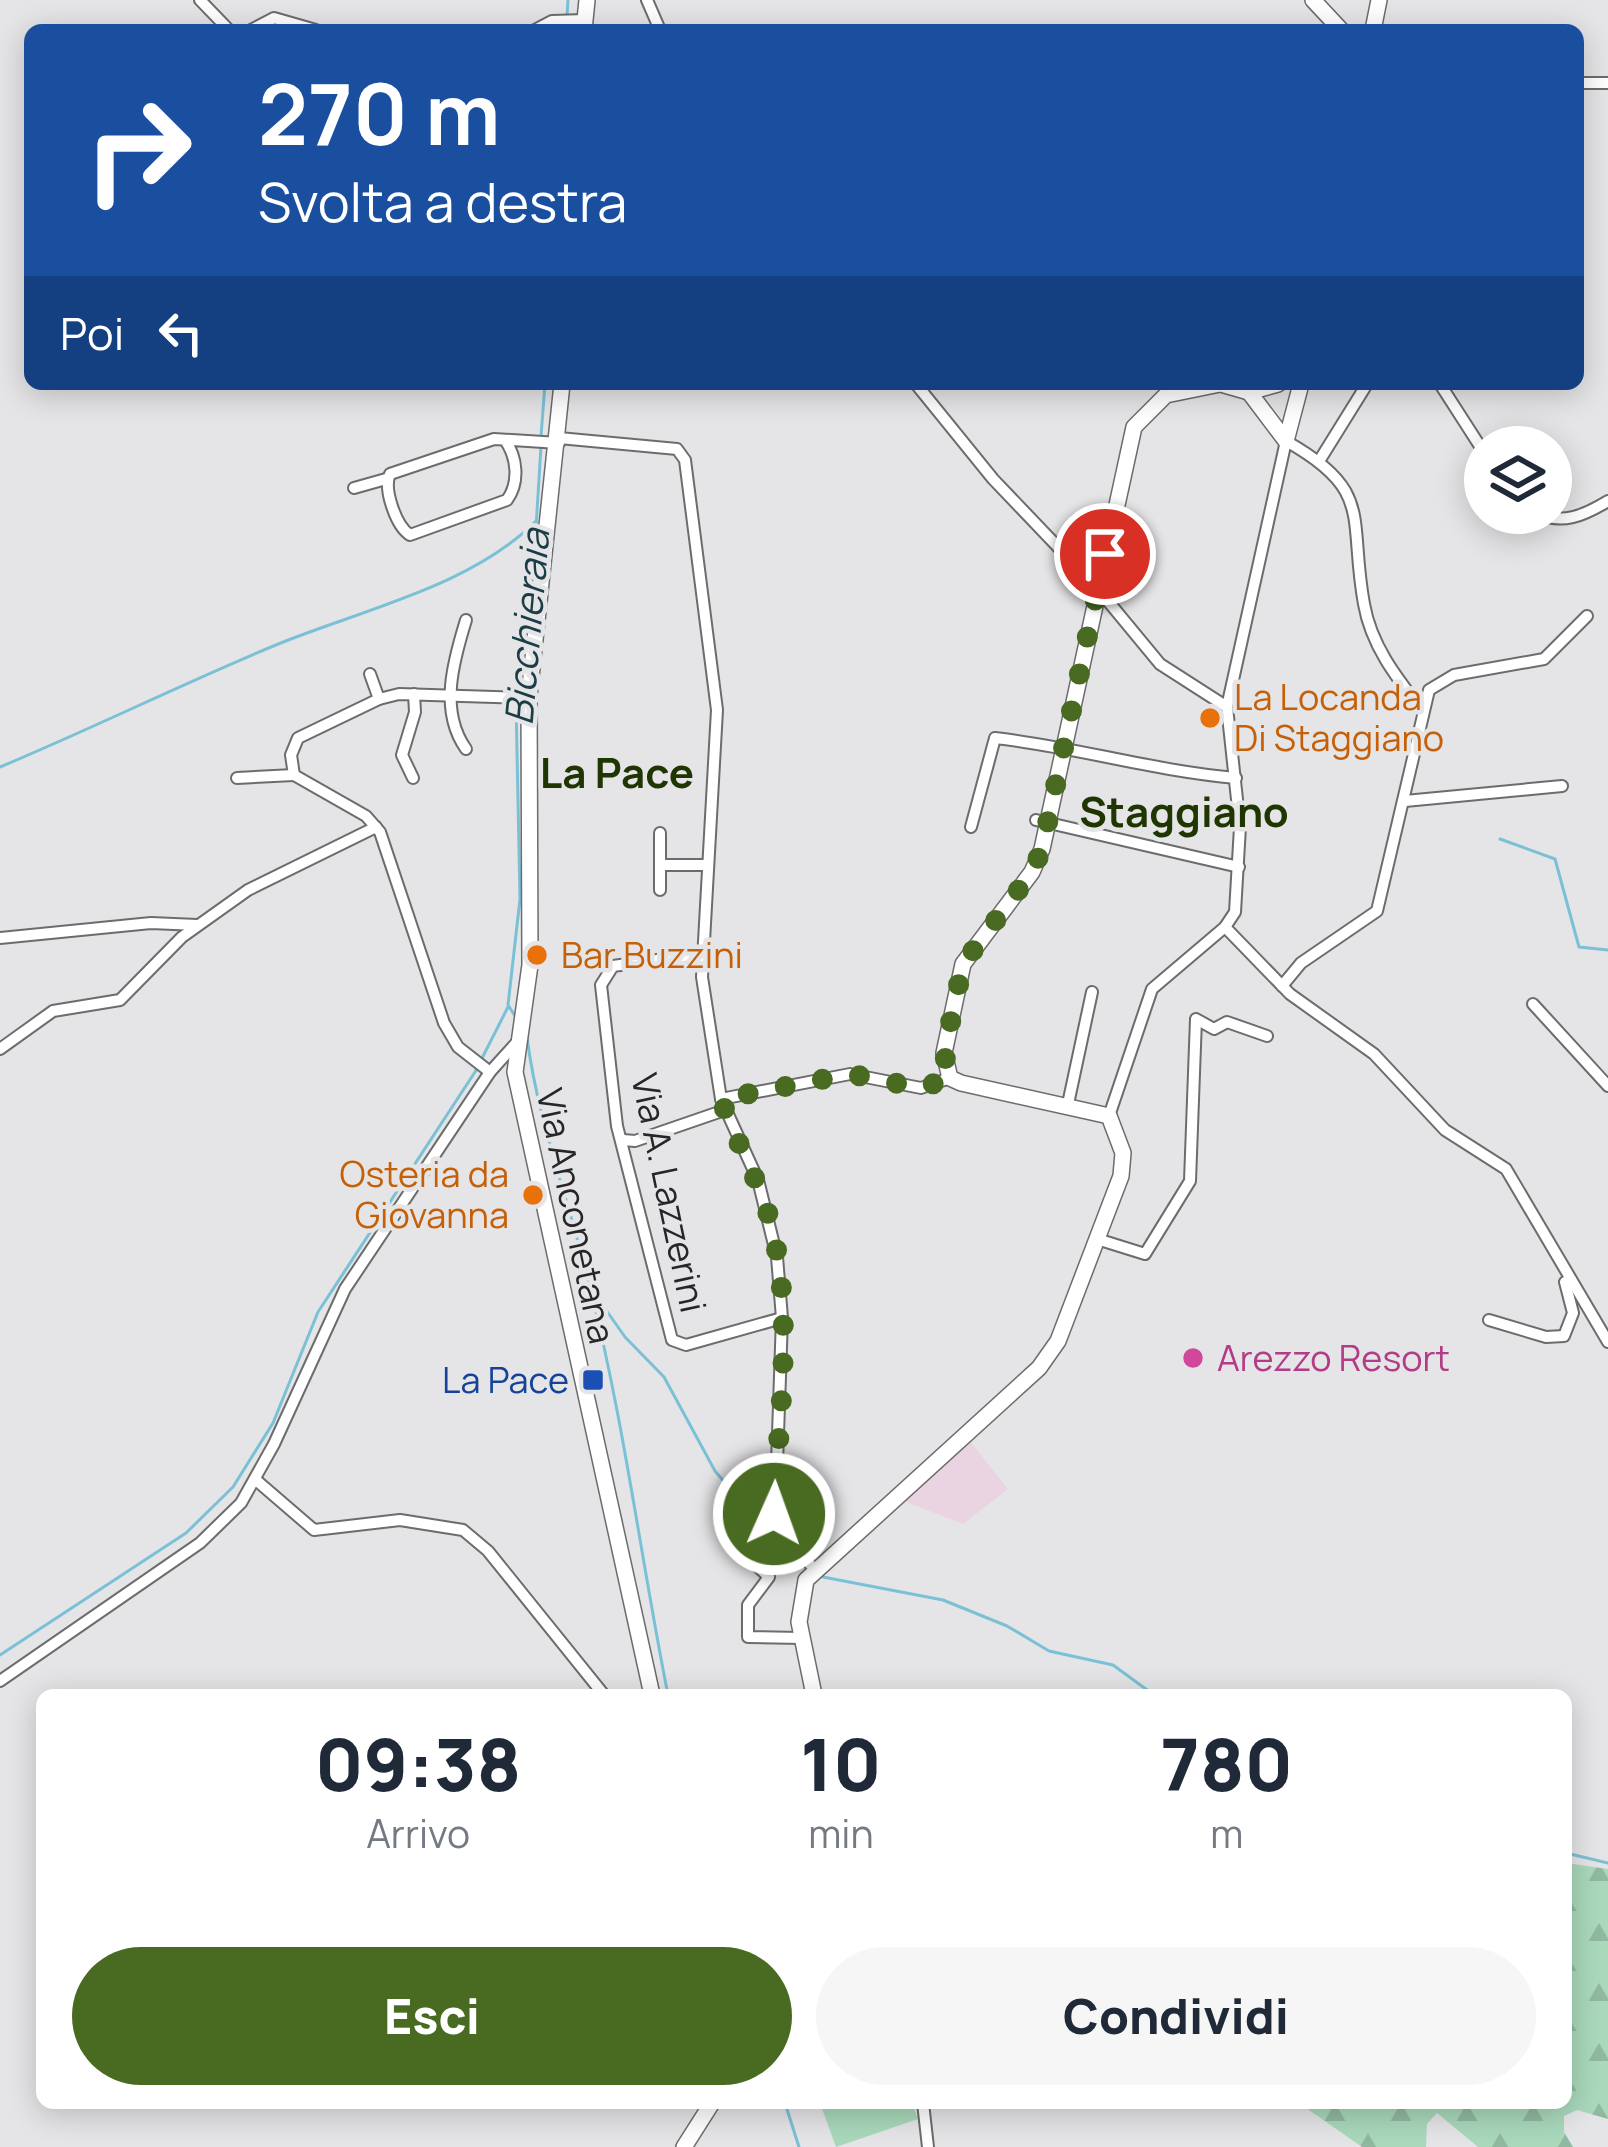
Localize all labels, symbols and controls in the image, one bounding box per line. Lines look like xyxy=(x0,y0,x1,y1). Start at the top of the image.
text: 270 m xyxy=(258,55,500,170)
icon: right xyxy=(60,72,216,228)
text: Svolta a destra xyxy=(258,164,627,238)
icon: left xyxy=(148,300,214,366)
text: Poi xyxy=(60,302,124,364)
map controls xyxy=(1464,426,1572,534)
button: layers xyxy=(1464,426,1572,534)
pin xyxy=(1054,503,1156,605)
icon: arrive xyxy=(1072,521,1138,587)
water label: Bicchieraia xyxy=(491,524,562,727)
place label: La Locanda Di Staggiano xyxy=(1234,672,1444,762)
marker: La Locanda Di Staggiano xyxy=(1197,705,1223,731)
district label: La Pace xyxy=(540,743,694,801)
district label: Staggiano xyxy=(1079,782,1289,840)
place label: Bar Buzzini xyxy=(561,930,743,979)
marker: Bar Buzzini xyxy=(524,942,550,968)
street label: Via A. Lazzerini xyxy=(620,1069,719,1317)
street label: Via Anconetana xyxy=(526,1084,627,1348)
place label: Osteria da Giovanna xyxy=(339,1149,509,1239)
marker: Osteria da Giovanna xyxy=(520,1182,546,1208)
place label: Arezzo Resort xyxy=(1217,1333,1450,1382)
marker: Arezzo Resort xyxy=(1180,1345,1206,1371)
place label: La Pace xyxy=(442,1355,569,1404)
marker: La Pace xyxy=(580,1367,606,1393)
position arrow xyxy=(711,1451,837,1577)
text: 09:38 xyxy=(315,1714,521,1813)
text: 10 xyxy=(800,1714,882,1813)
text: 780 xyxy=(1160,1714,1293,1813)
text: Arrivo xyxy=(366,1806,470,1860)
text: min xyxy=(808,1806,874,1860)
text: m xyxy=(1210,1806,1243,1860)
button: Esci xyxy=(72,1947,792,2085)
button: Condividi xyxy=(816,1947,1536,2085)

